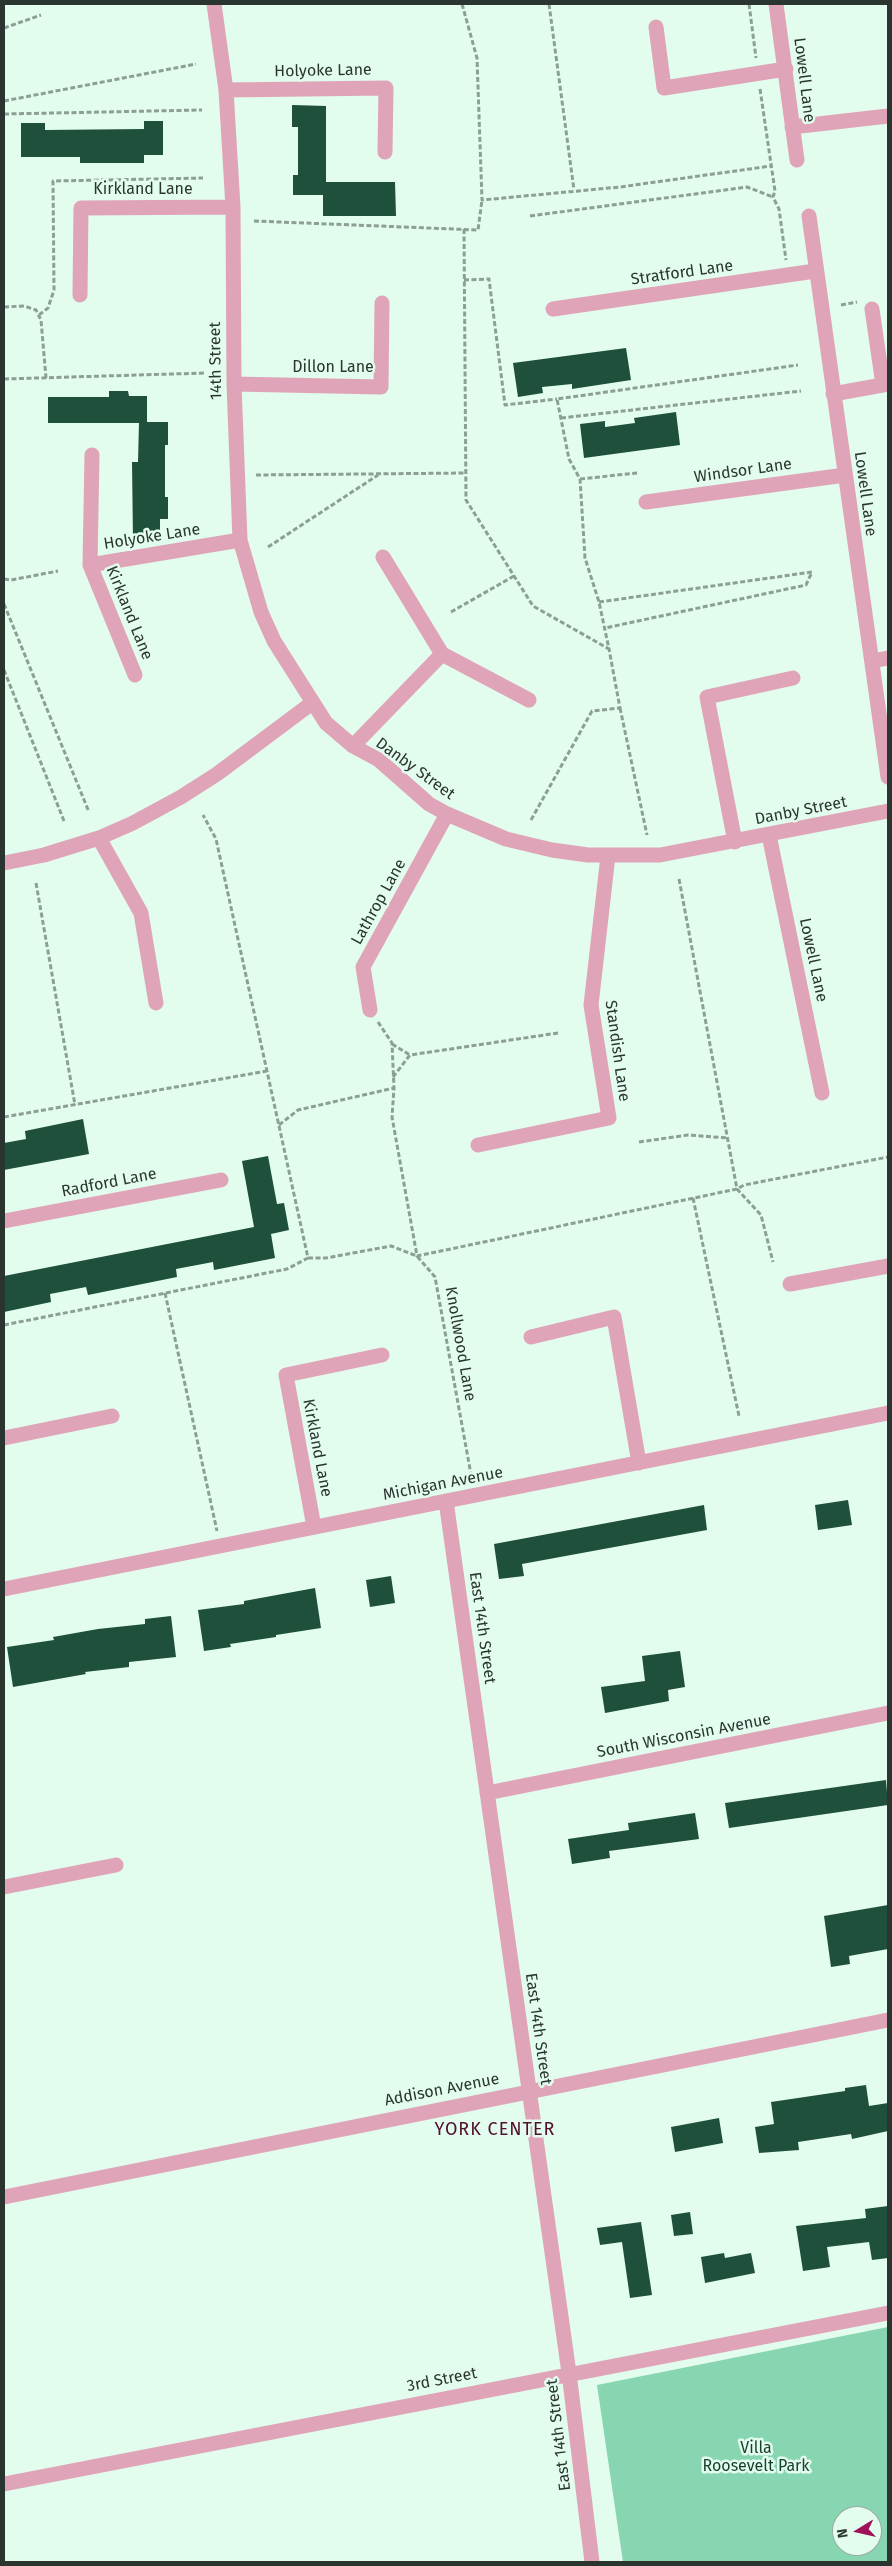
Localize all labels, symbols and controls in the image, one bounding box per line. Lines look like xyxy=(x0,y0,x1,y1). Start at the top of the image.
street label: Lowell Lane xyxy=(789,36,819,124)
street label: Holyoke Lane xyxy=(274,61,372,81)
street label: Kirkland Lane xyxy=(93,180,193,200)
street label: Stratford Lane xyxy=(630,256,734,290)
street label: 14th Street xyxy=(206,322,226,400)
street label: Dillon Lane xyxy=(292,358,374,378)
street label: Lowell Lane xyxy=(850,450,880,538)
street label: Windsor Lane xyxy=(693,455,793,487)
street label: Holyoke Lane xyxy=(102,520,202,554)
street label: Kirkland Lane xyxy=(101,563,157,663)
street label: Danby Street xyxy=(372,734,458,804)
street label: Danby Street xyxy=(753,793,849,829)
street label: Lathrop Lane xyxy=(348,856,410,948)
street label: Lowell Lane xyxy=(795,916,831,1004)
street label: Standish Lane xyxy=(600,999,634,1103)
street label: Radford Lane xyxy=(60,1164,158,1202)
street label: Knollwood Lane xyxy=(440,1285,480,1403)
street label: Kirkland Lane xyxy=(298,1397,336,1499)
street label: Michigan Avenue xyxy=(381,1463,505,1505)
street label: East 14th Street xyxy=(465,1571,499,1685)
street label: South Wisconsin Avenue xyxy=(595,1710,773,1762)
street label: East 14th Street xyxy=(521,1972,555,2086)
street label: Addison Avenue xyxy=(383,2069,501,2111)
district label: YORK CENTER xyxy=(433,2119,557,2141)
street label: 3rd Street xyxy=(405,2364,479,2396)
street label: East 14th Street xyxy=(543,2378,575,2492)
park label: Villa Roosevelt Park xyxy=(703,2439,809,2477)
north arrow xyxy=(832,2506,882,2556)
text: N xyxy=(834,2527,852,2539)

